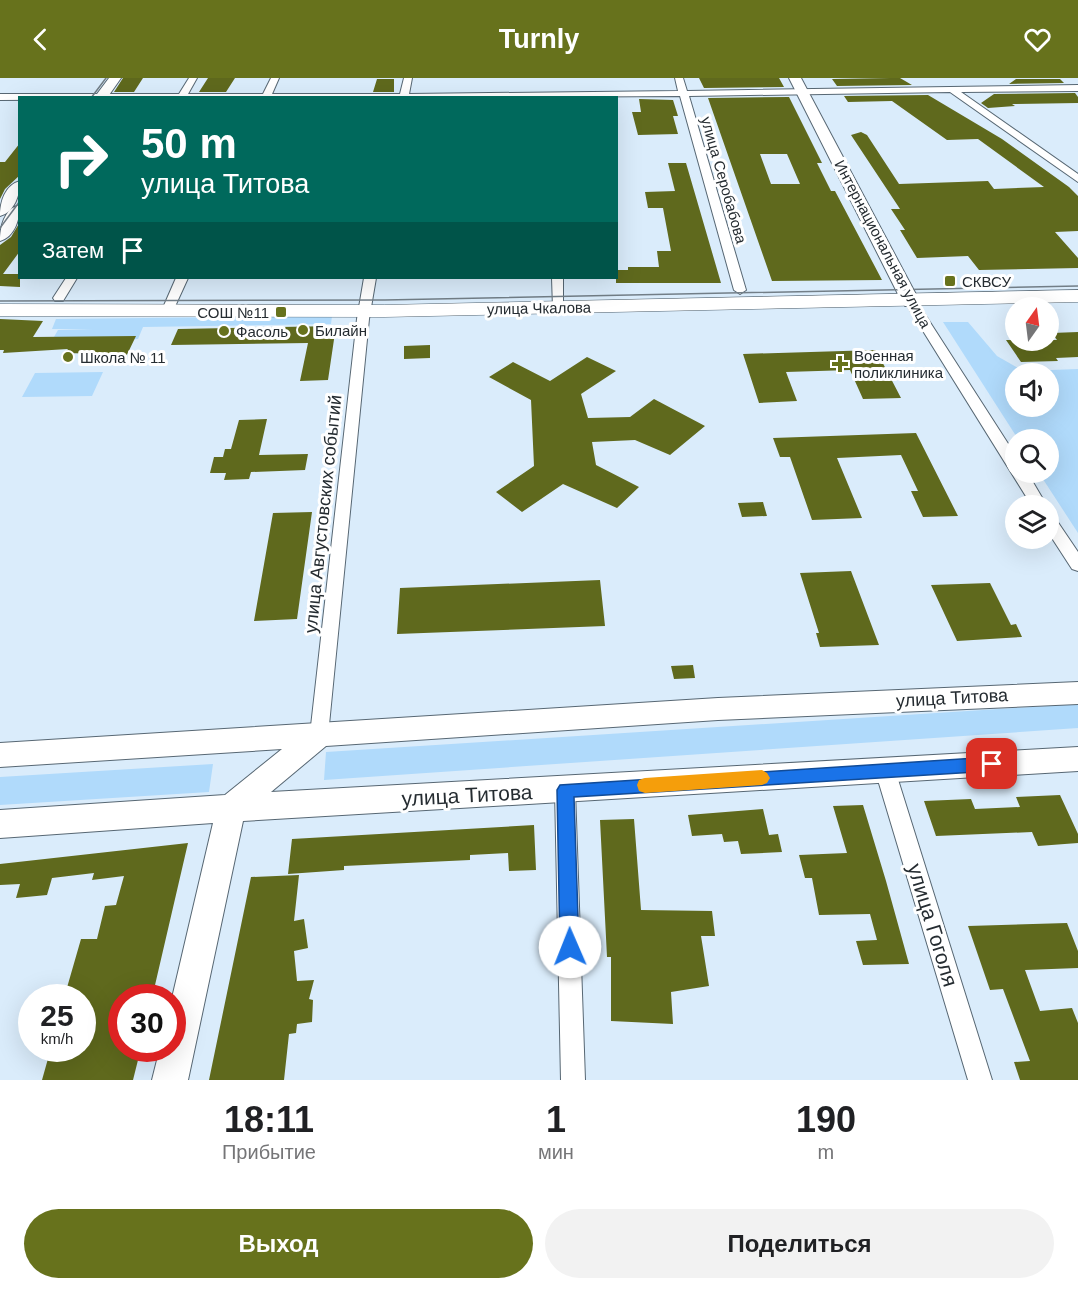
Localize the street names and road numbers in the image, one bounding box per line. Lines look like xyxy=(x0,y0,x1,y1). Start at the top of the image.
street label: улица Серобабова xyxy=(698,115,750,246)
street label: Интернациональная улица xyxy=(831,157,935,331)
street label: улица Чкалова xyxy=(487,299,592,317)
street label: улица Августовских событий xyxy=(301,394,345,634)
street label: улица Титова xyxy=(895,685,1010,711)
street label: улица Титова xyxy=(401,780,533,810)
street label: улица Гоголя xyxy=(903,861,963,989)

